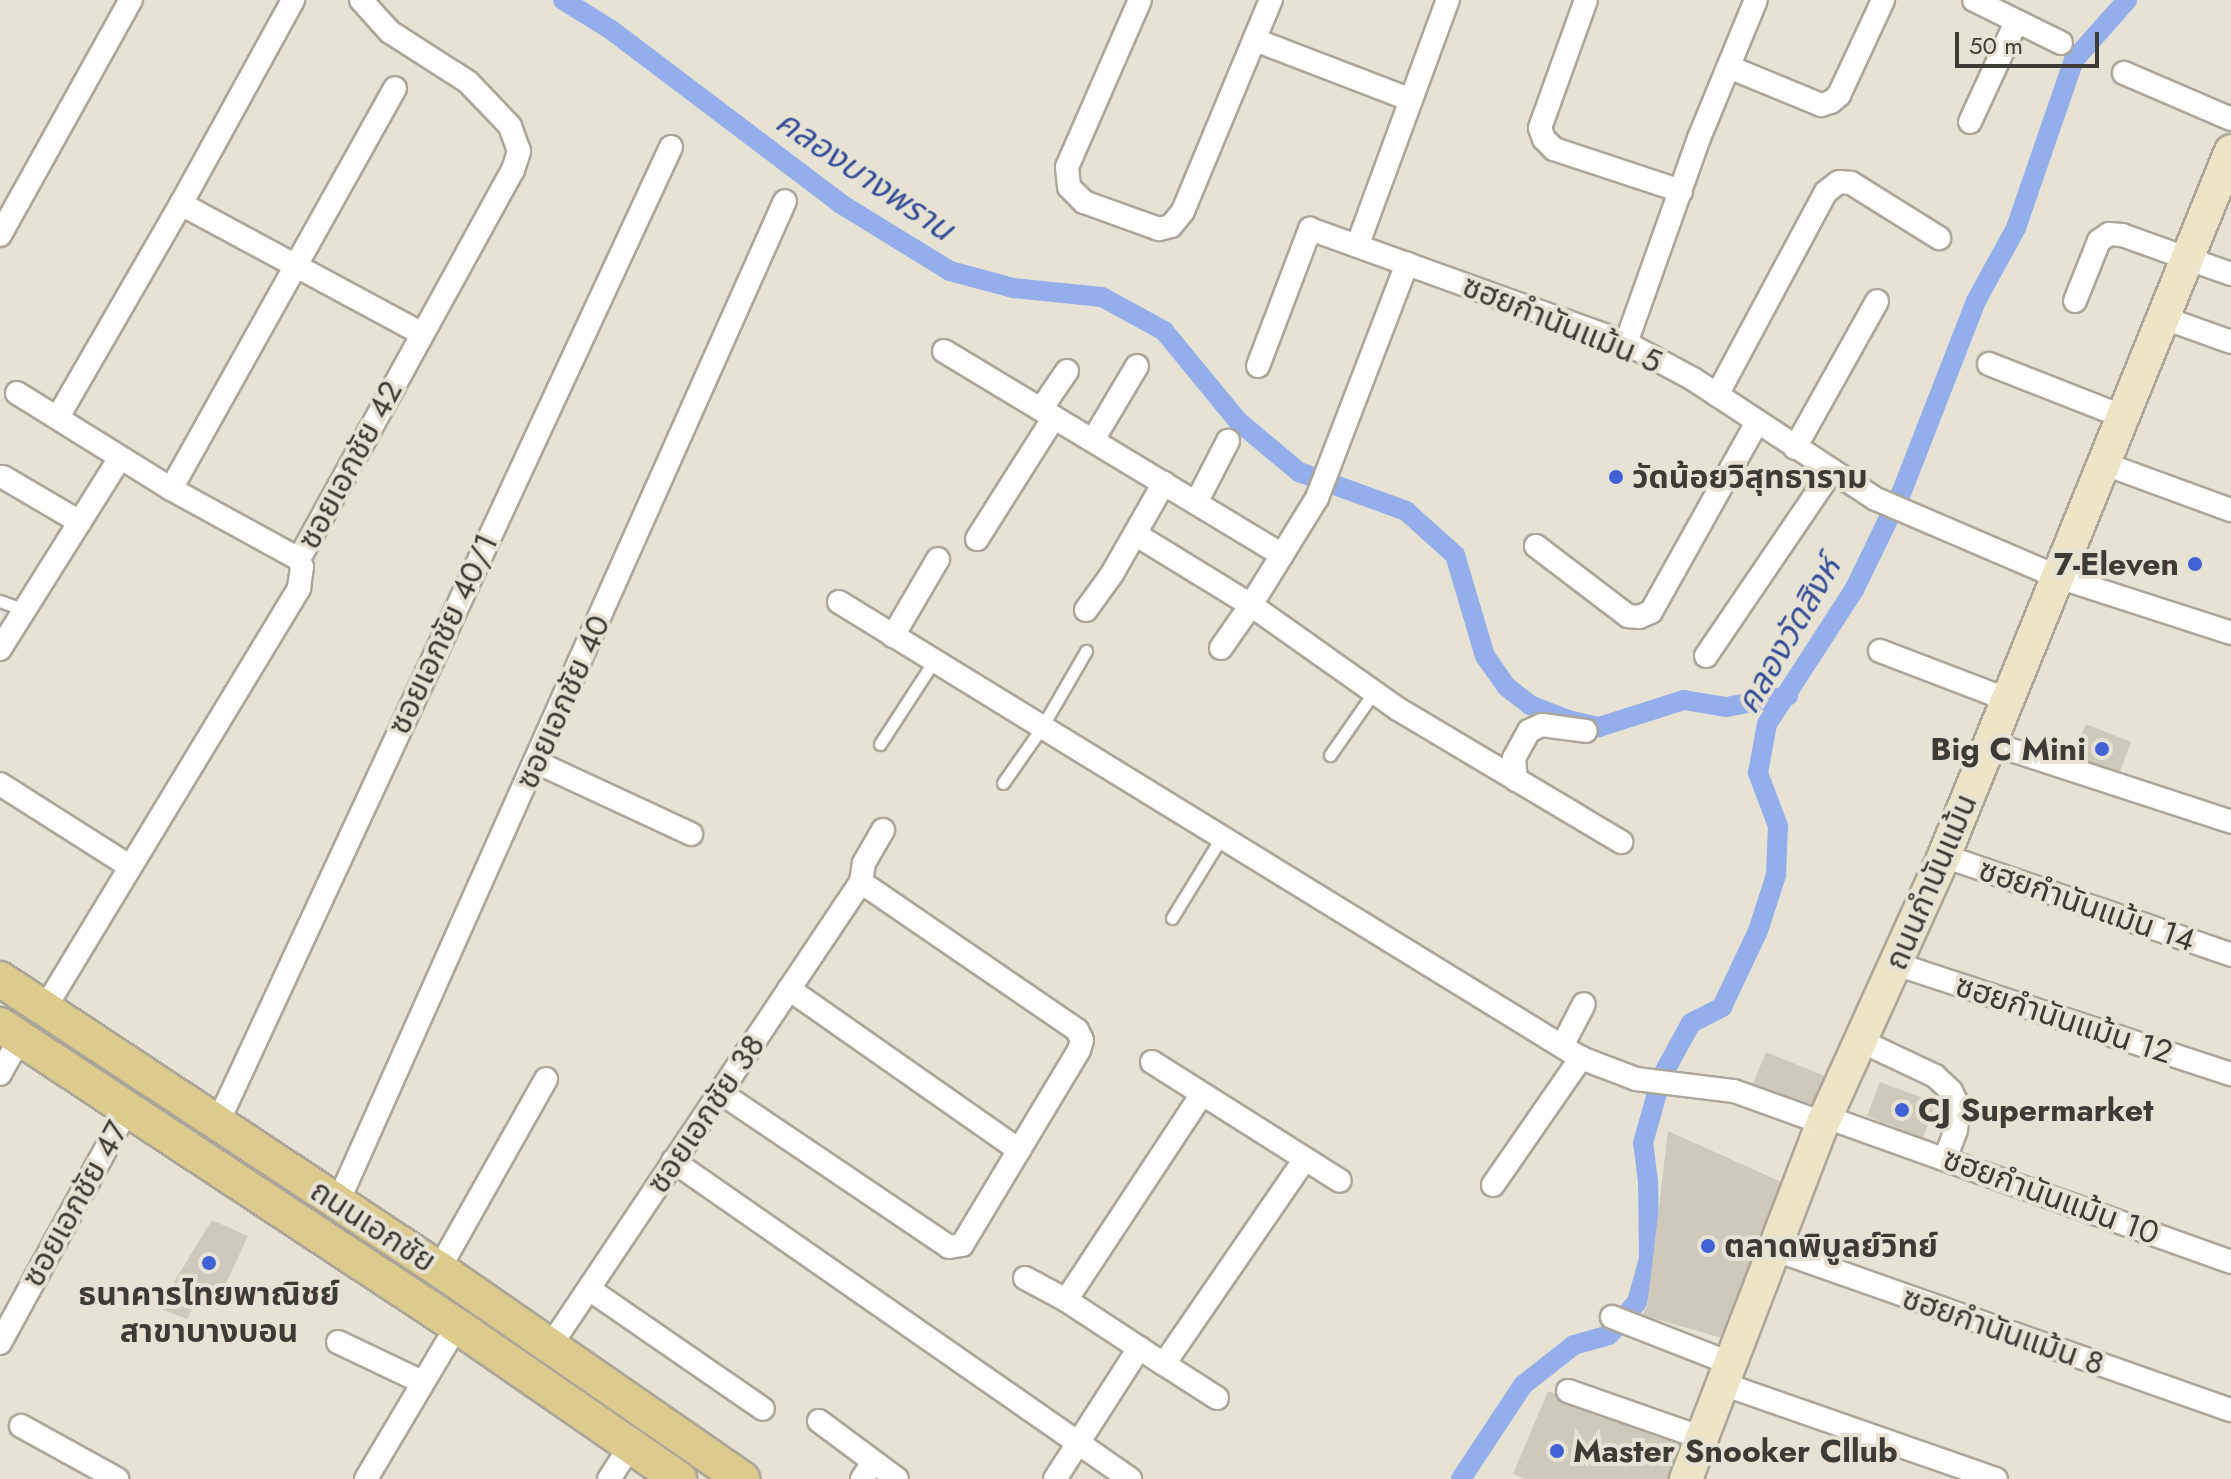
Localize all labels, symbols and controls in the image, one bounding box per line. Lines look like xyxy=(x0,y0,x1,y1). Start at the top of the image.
scale bar xyxy=(1959,16,2103,66)
text: 50 m xyxy=(1969,28,2023,63)
water label: คลองบางพราน xyxy=(768,101,962,249)
street label: ซฮยกำนันแม้น 5 xyxy=(1457,267,1667,381)
street label: ซอยเอกชัย 42 xyxy=(290,374,410,556)
place label: วัดน้อยวิสุทธาราม xyxy=(1632,458,1868,496)
marker: วัดน้อยวิสุทธาราม xyxy=(1607,468,1625,486)
street label: ซอยเอกชัย 40/1 xyxy=(380,528,506,740)
place label: 7-Eleven xyxy=(2054,545,2179,583)
water label: คลองวัดสิงห์ xyxy=(1727,550,1849,720)
marker: 7-Eleven xyxy=(2186,555,2204,573)
street label: ซอยเอกชัย 40 xyxy=(508,609,618,795)
place label: Big C Mini xyxy=(1930,730,2086,768)
marker: Big C Mini xyxy=(2093,740,2111,758)
street label: ถนนกำนันแม้น xyxy=(1877,788,1985,976)
street label: ซฮยกำนันแม้น 14 xyxy=(1974,850,2200,960)
street label: ซฮยกำนันแม้น 12 xyxy=(1951,966,2177,1072)
street label: ซอยเอกชัย 38 xyxy=(639,1027,773,1201)
place label: CJ Supermarket xyxy=(1918,1091,2153,1129)
marker: CJ Supermarket xyxy=(1893,1101,1911,1119)
street label: ซอยเอกชัย 47 xyxy=(14,1114,136,1294)
street label: ซฮยกำนันแม้น 10 xyxy=(1938,1139,2164,1253)
street label: ถนนเอกชัย xyxy=(303,1171,443,1281)
place label: ตลาดพิบูลย์วิทย์ xyxy=(1724,1227,1938,1265)
marker: ตลาดพิบูลย์วิทย์ xyxy=(1699,1237,1717,1255)
marker: ธนาคารไทยพาณิชย์ สาขาบางบอน xyxy=(200,1254,218,1272)
place label: ธนาคารไทยพาณิชย์ สาขาบางบอน xyxy=(78,1276,340,1351)
street label: ซฮยกำนันแม้น 8 xyxy=(1897,1279,2109,1383)
place label: Master Snooker Cllub xyxy=(1573,1432,1898,1470)
marker: Master Snooker Cllub xyxy=(1548,1442,1566,1460)

